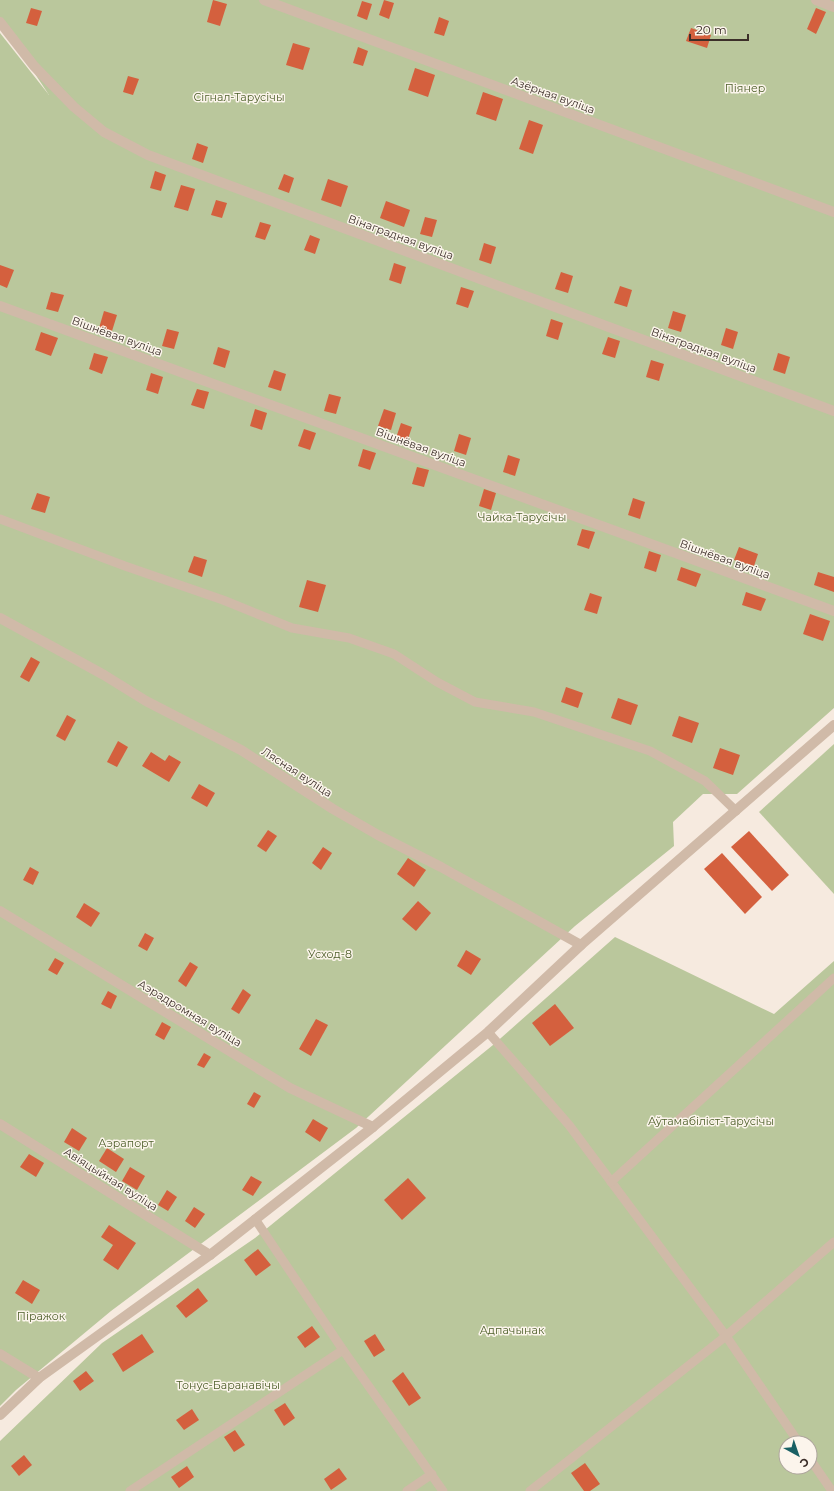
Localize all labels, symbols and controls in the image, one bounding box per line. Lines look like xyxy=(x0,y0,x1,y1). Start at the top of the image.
scale bar xyxy=(690,16,748,42)
text: 20 m xyxy=(696,22,727,37)
street label: Азёрная вуліца xyxy=(509,73,597,117)
park label: Піянер xyxy=(725,81,765,95)
park label: Сігнал-Тарусічы xyxy=(193,90,285,104)
street label: Вінаградная вуліца xyxy=(346,211,456,263)
street label: Вішнёвая вуліца xyxy=(70,313,164,359)
street label: Вінаградная вуліца xyxy=(649,324,759,376)
street label: Вішнёвая вуліца xyxy=(374,424,468,470)
park label: Чайка-Тарусічы xyxy=(478,510,566,524)
street label: Вішнёвая вуліца xyxy=(678,536,772,582)
street label: Лясная вуліца xyxy=(259,744,335,800)
park label: Усход-8 xyxy=(308,947,352,961)
street label: Аэрадромная вуліца xyxy=(136,976,244,1050)
park label: Аўтамабіліст-Тарусічы xyxy=(648,1114,774,1128)
park label: Аэрапорт xyxy=(98,1136,154,1150)
street label: Авіяцыйная вуліца xyxy=(61,1144,161,1214)
park label: Піражок xyxy=(17,1309,66,1323)
park label: Адпачынак xyxy=(480,1323,545,1337)
park label: Тонус-Баранавічы xyxy=(176,1378,280,1392)
north arrow xyxy=(778,1435,818,1475)
text: С xyxy=(797,1455,812,1471)

